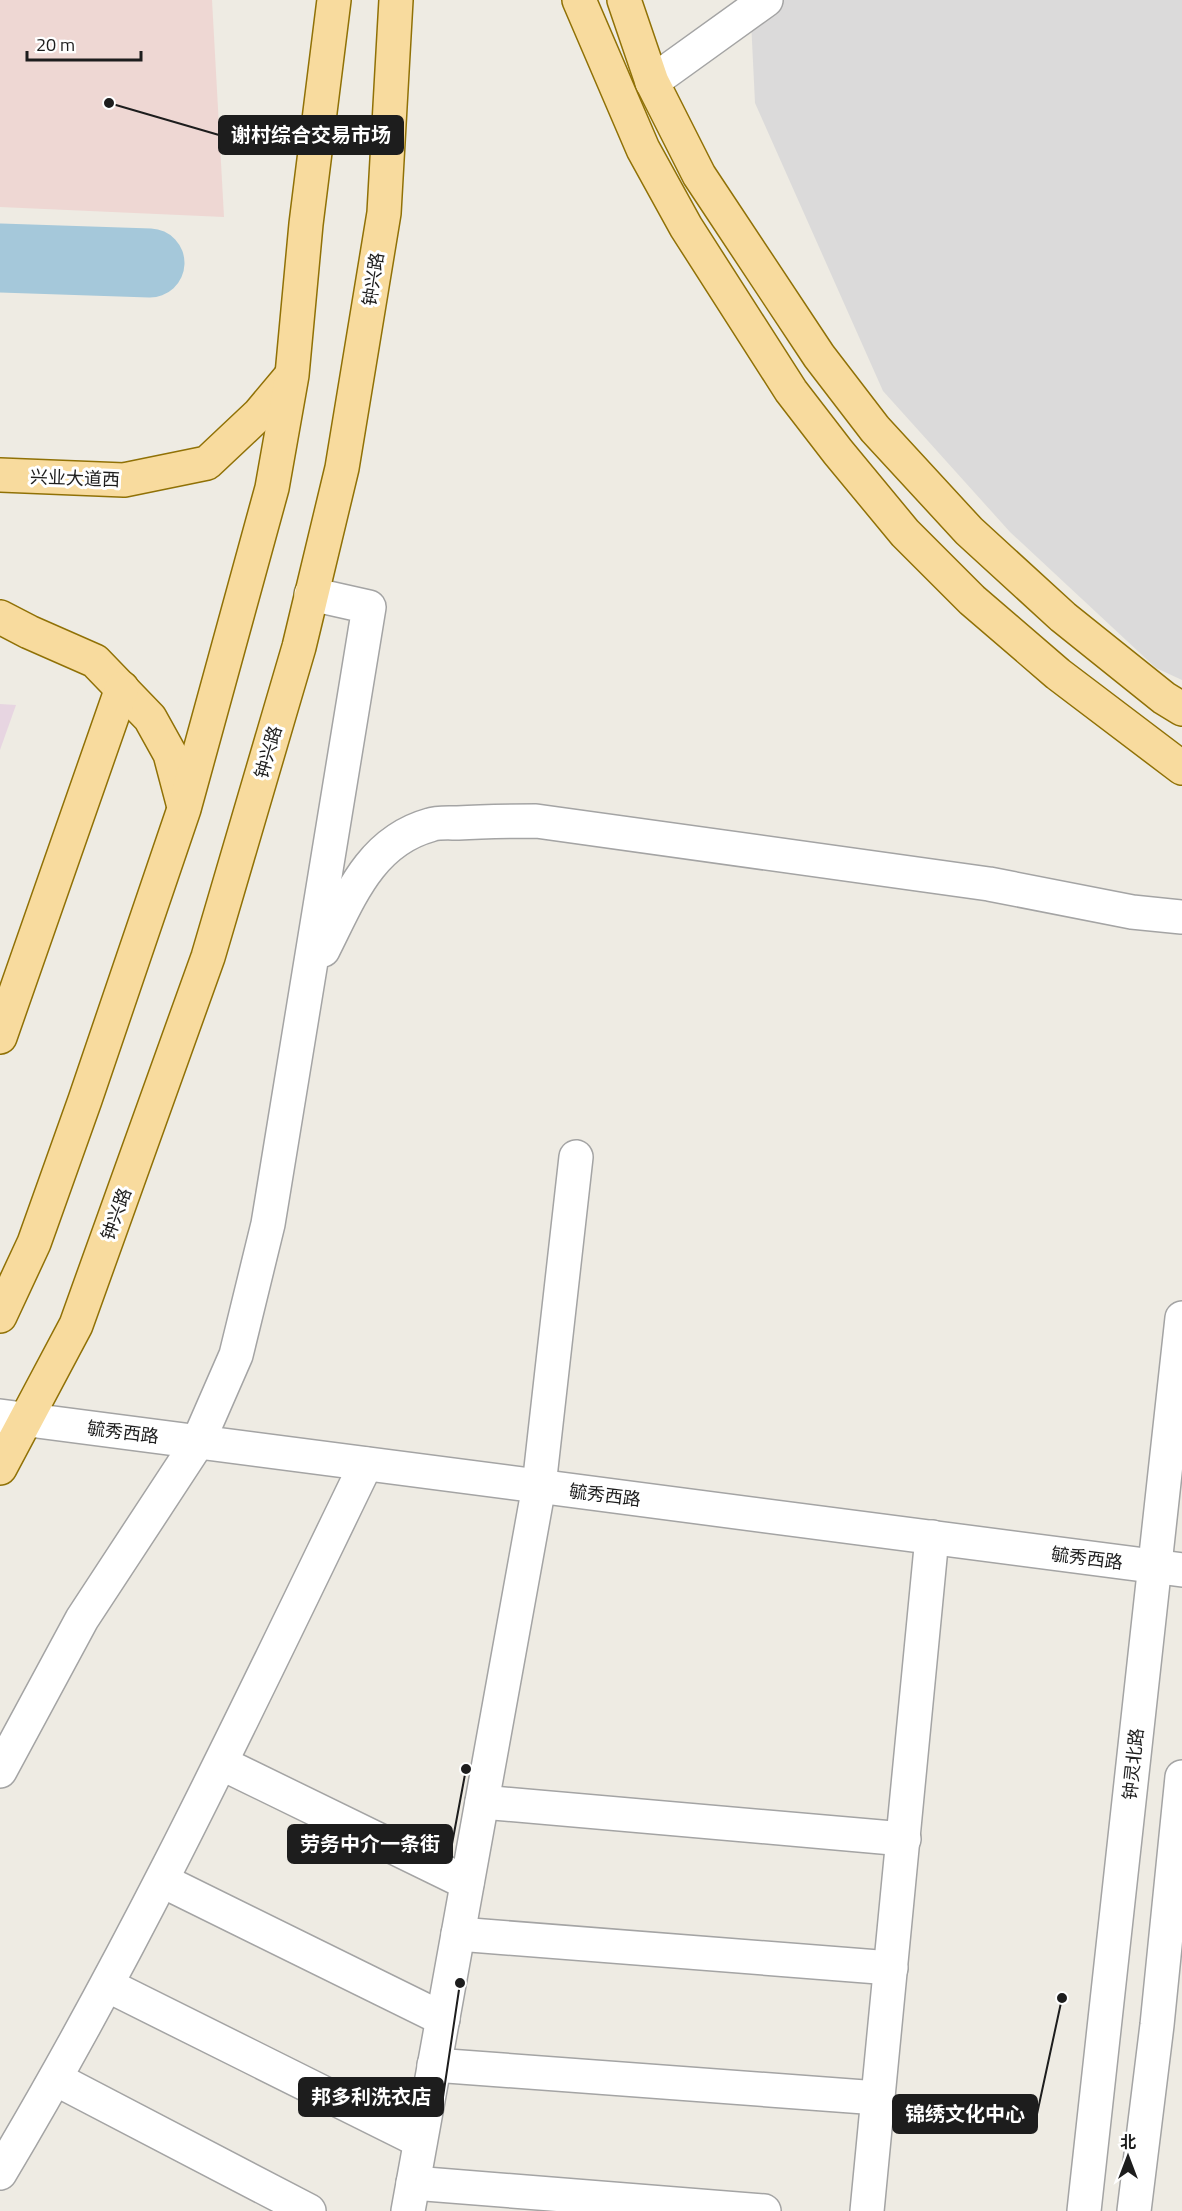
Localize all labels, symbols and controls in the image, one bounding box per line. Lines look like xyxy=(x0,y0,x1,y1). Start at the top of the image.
scale bar xyxy=(27,24,141,62)
text: 20 m xyxy=(36,31,75,58)
callout: 谢村综合交易市场 xyxy=(219,116,403,154)
text: 谢村综合交易市场 xyxy=(231,119,391,150)
street label: 钟兴路 xyxy=(355,250,391,308)
street label: 兴业大道西 xyxy=(30,463,120,493)
street label: 钟兴路 xyxy=(248,722,288,782)
street label: 钟兴路 xyxy=(94,1184,138,1244)
street label: 毓秀西路 xyxy=(86,1414,160,1450)
street label: 毓秀西路 xyxy=(568,1477,642,1513)
street label: 毓秀西路 xyxy=(1050,1540,1124,1576)
street label: 钟灵北路 xyxy=(1116,1727,1150,1801)
callout: 劳务中介一条街 xyxy=(288,1825,452,1863)
text: 劳务中介一条街 xyxy=(300,1828,440,1859)
callout: 邦多利洗衣店 xyxy=(299,2078,443,2116)
text: 邦多利洗衣店 xyxy=(311,2081,431,2112)
callout: 锦绣文化中心 xyxy=(893,2095,1037,2133)
text: 锦绣文化中心 xyxy=(905,2098,1025,2129)
north arrow xyxy=(1098,2127,1158,2187)
text: 北 xyxy=(1120,2130,1136,2154)

